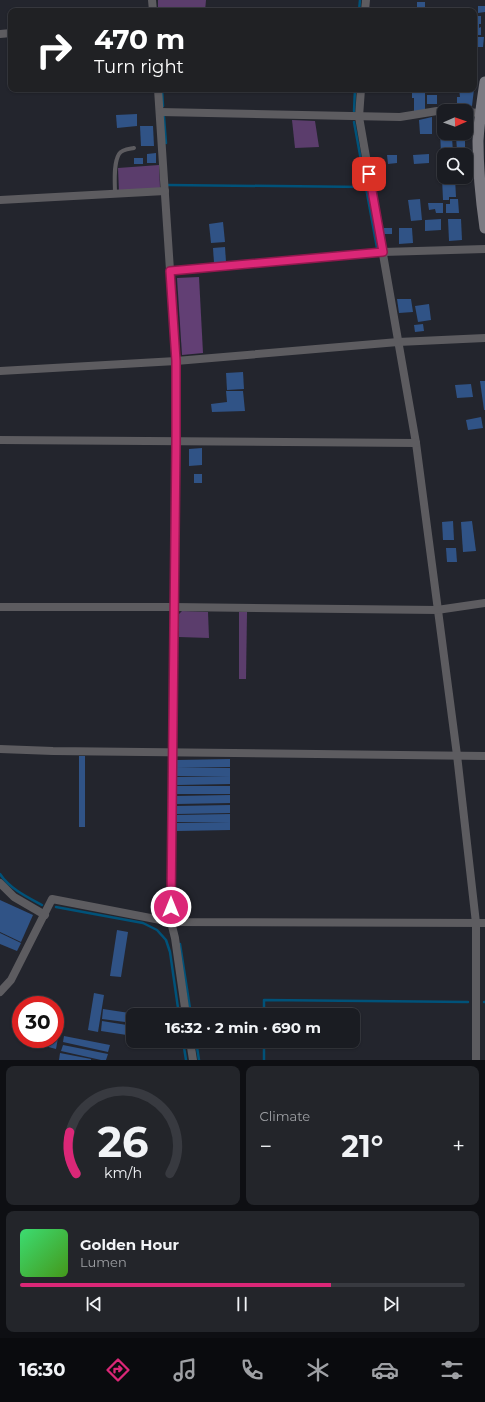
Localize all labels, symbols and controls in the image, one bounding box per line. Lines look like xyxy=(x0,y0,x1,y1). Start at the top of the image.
text: 470 m xyxy=(94,22,185,56)
icon: right xyxy=(28,24,80,76)
text: Turn right xyxy=(94,56,184,78)
north arrow xyxy=(437,104,473,140)
map controls xyxy=(437,104,473,184)
button: search xyxy=(437,148,473,184)
pin xyxy=(352,157,386,191)
icon: arrive xyxy=(358,163,380,185)
position arrow xyxy=(150,886,192,928)
speed limit sign: 30 xyxy=(12,996,64,1048)
text: 16:32 · 2 min · 690 m xyxy=(165,1018,321,1037)
text: Climate xyxy=(260,1108,310,1124)
text: 26 xyxy=(97,1116,148,1166)
text: 21° xyxy=(341,1128,383,1165)
text: − xyxy=(260,1133,272,1160)
text: + xyxy=(452,1133,465,1160)
text: km/h xyxy=(104,1163,142,1181)
text: Golden Hour xyxy=(80,1235,179,1254)
text: Lumen xyxy=(80,1254,127,1270)
icon: previous xyxy=(83,1293,105,1315)
icon: pause xyxy=(231,1293,253,1315)
icon: next xyxy=(380,1293,402,1315)
icon: directions xyxy=(104,1356,132,1384)
icon: music xyxy=(171,1356,199,1384)
icon: phone xyxy=(238,1356,266,1384)
icon: climate xyxy=(304,1356,332,1384)
icon: car xyxy=(371,1356,399,1384)
icon: filters xyxy=(438,1356,466,1384)
text: 16:30 xyxy=(19,1359,65,1381)

